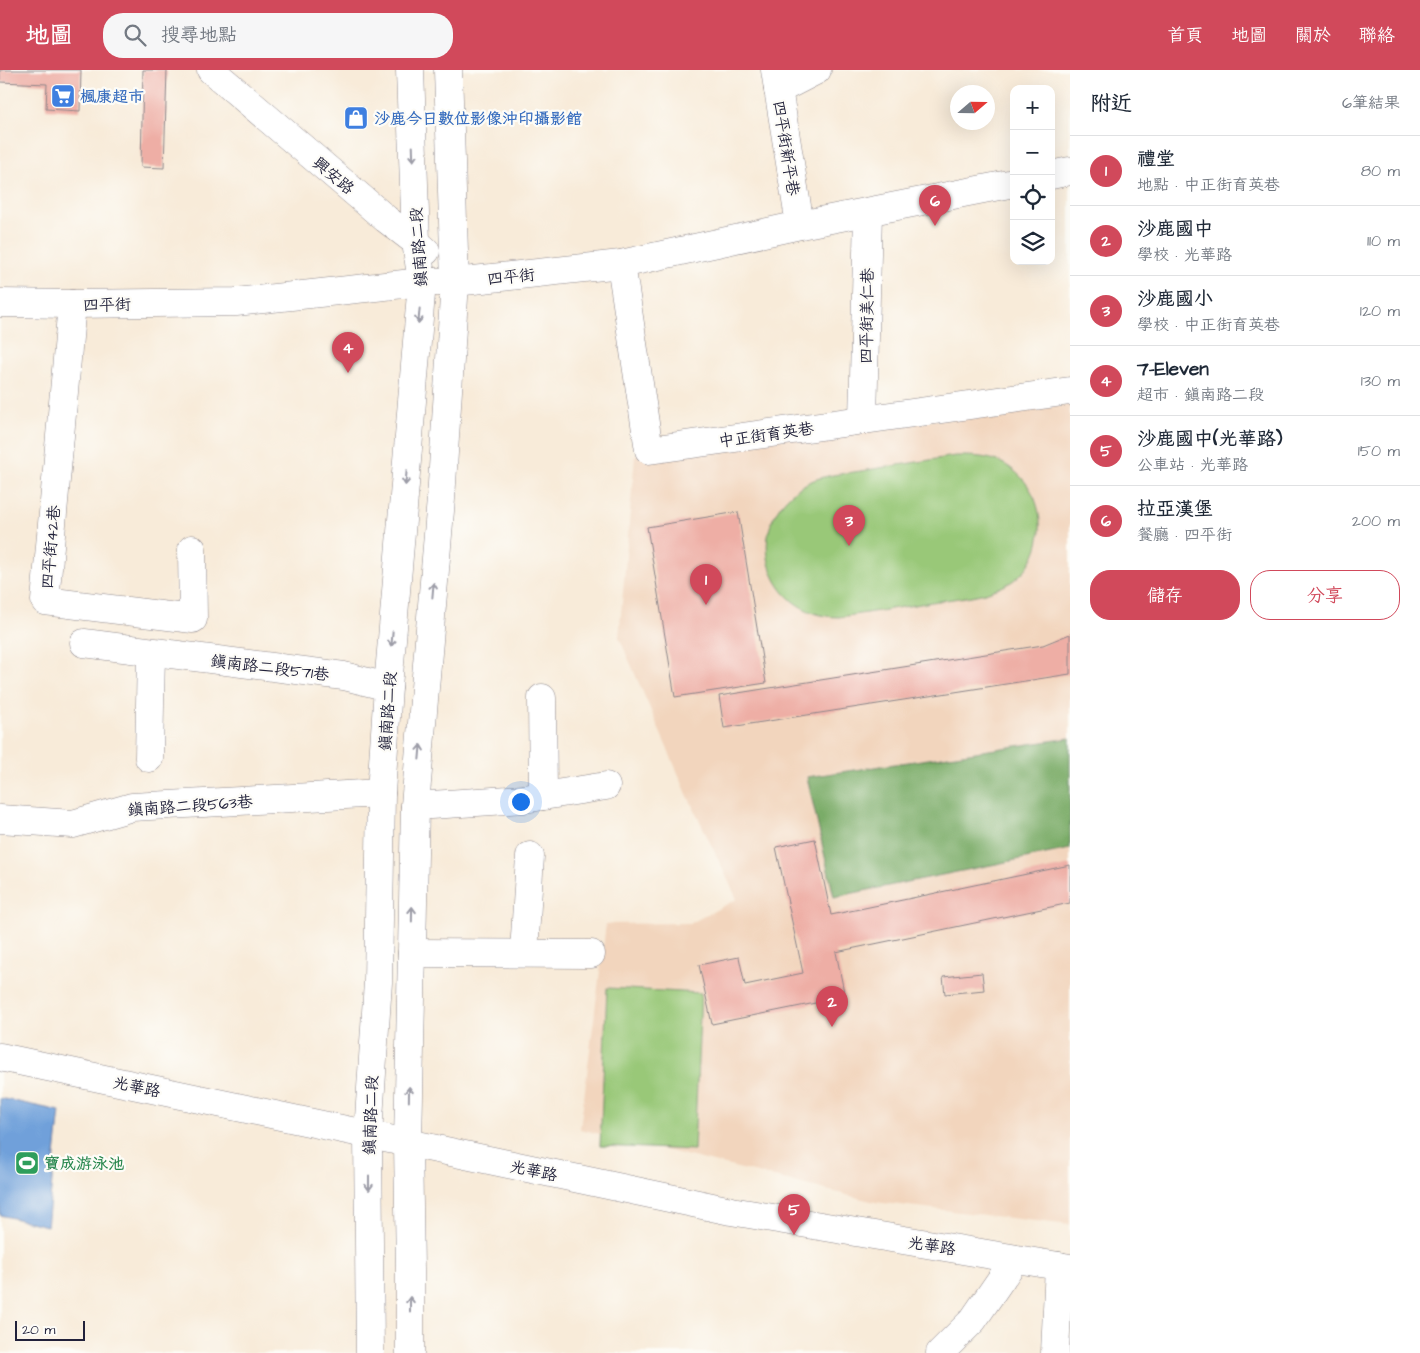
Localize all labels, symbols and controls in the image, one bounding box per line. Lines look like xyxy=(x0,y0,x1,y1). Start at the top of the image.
search box xyxy=(103,13,453,58)
text: 地圖 xyxy=(25,19,73,53)
icon: search xyxy=(121,21,149,49)
text: 搜尋地點 xyxy=(161,22,237,49)
text: 首頁 xyxy=(1167,23,1203,48)
text: 地圖 xyxy=(1231,23,1267,48)
text: 關於 xyxy=(1295,23,1331,48)
text: 聯絡 xyxy=(1359,23,1395,48)
supermarket icon: 楓康超市 xyxy=(50,83,76,109)
north arrow xyxy=(950,85,995,130)
map controls xyxy=(1010,85,1055,265)
button: + xyxy=(1010,85,1055,130)
place label: 楓康超市 xyxy=(80,86,144,108)
text: 附近 xyxy=(1090,89,1132,118)
text: 6筆結果 xyxy=(1342,92,1400,114)
street label: 四平街新平巷 xyxy=(768,99,804,197)
shop icon: 沙鹿今日數位影像沖印攝影館 xyxy=(343,105,369,131)
place label: 沙鹿今日數位影像沖印攝影館 xyxy=(374,108,582,130)
button: − xyxy=(1010,130,1055,175)
one-way arrow xyxy=(409,145,418,161)
text: 禮堂 xyxy=(1137,146,1175,173)
street label: 興安路 xyxy=(308,152,359,200)
text: 1 xyxy=(1105,160,1107,182)
text: 80 m xyxy=(1361,160,1400,182)
text: 地點 · 中正街育英巷 xyxy=(1137,174,1280,196)
button: locate xyxy=(1010,175,1055,220)
pin: 6 xyxy=(919,185,951,226)
street label: 鎮南路二段 xyxy=(405,206,433,288)
text: 沙鹿國中 xyxy=(1137,216,1213,243)
button: layers xyxy=(1010,220,1055,265)
text: 2 xyxy=(1101,230,1111,252)
text: 110 m xyxy=(1367,230,1400,252)
text: 學校 · 光華路 xyxy=(1137,244,1232,266)
street label: 四平街 xyxy=(486,264,536,290)
street label: 四平街美仁巷 xyxy=(855,268,879,364)
text: 沙鹿國小 xyxy=(1137,286,1213,313)
street label: 四平街 xyxy=(83,294,131,316)
text: 3 xyxy=(1102,300,1110,322)
text: 120 m xyxy=(1360,300,1400,322)
one-way arrow xyxy=(415,307,424,323)
text: 學校 · 中正街育英巷 xyxy=(1137,314,1280,336)
pin: 4 xyxy=(332,332,364,373)
text: 7-Eleven xyxy=(1137,356,1209,383)
text: 4 xyxy=(1101,370,1111,392)
text: 130 m xyxy=(1361,370,1400,392)
text: 超市 · 鎮南路二段 xyxy=(1137,384,1264,406)
street label: 中正街育英巷 xyxy=(717,417,815,453)
text: 沙鹿國中(光華路) xyxy=(1137,426,1282,453)
text: 5 xyxy=(1100,440,1112,462)
text: 150 m xyxy=(1358,440,1400,462)
text: 公車站 · 光華路 xyxy=(1137,454,1248,476)
one-way arrow xyxy=(401,469,411,485)
text: 拉亞漢堡 xyxy=(1137,496,1213,523)
street label: 四平街42巷 xyxy=(36,504,66,590)
pin: 3 xyxy=(833,505,865,546)
text: 6 xyxy=(1101,510,1111,532)
text: 200 m xyxy=(1352,510,1400,532)
text: 餐廳 · 四平街 xyxy=(1137,524,1232,546)
pin: 1 xyxy=(690,564,722,605)
button: 儲存 xyxy=(1090,570,1240,620)
button: 分享 xyxy=(1250,570,1400,620)
one-way arrow xyxy=(429,583,438,599)
one-way arrow xyxy=(388,631,397,647)
street label: 鎮南路二段571巷 xyxy=(209,650,330,686)
street label: 鎮南路二段 xyxy=(374,670,402,752)
one-way arrow xyxy=(415,744,424,760)
your location xyxy=(508,789,534,815)
street label: 鎮南路二段563巷 xyxy=(127,791,253,821)
one-way arrow xyxy=(408,907,417,923)
pin: 2 xyxy=(816,986,848,1027)
street label: 光華路 xyxy=(111,1071,163,1103)
street label: 鎮南路二段 xyxy=(359,1075,383,1155)
one-way arrow xyxy=(404,1087,413,1103)
sports icon: 寶成游泳池 xyxy=(14,1150,40,1176)
place label: 寶成游泳池 xyxy=(44,1153,124,1175)
street label: 光華路 xyxy=(508,1155,560,1187)
one-way arrow xyxy=(364,1174,374,1191)
pin: 5 xyxy=(778,1194,810,1235)
street label: 光華路 xyxy=(906,1231,957,1261)
one-way arrow xyxy=(405,1297,415,1313)
scale bar xyxy=(15,1318,85,1341)
text: 20 m xyxy=(22,1320,55,1340)

